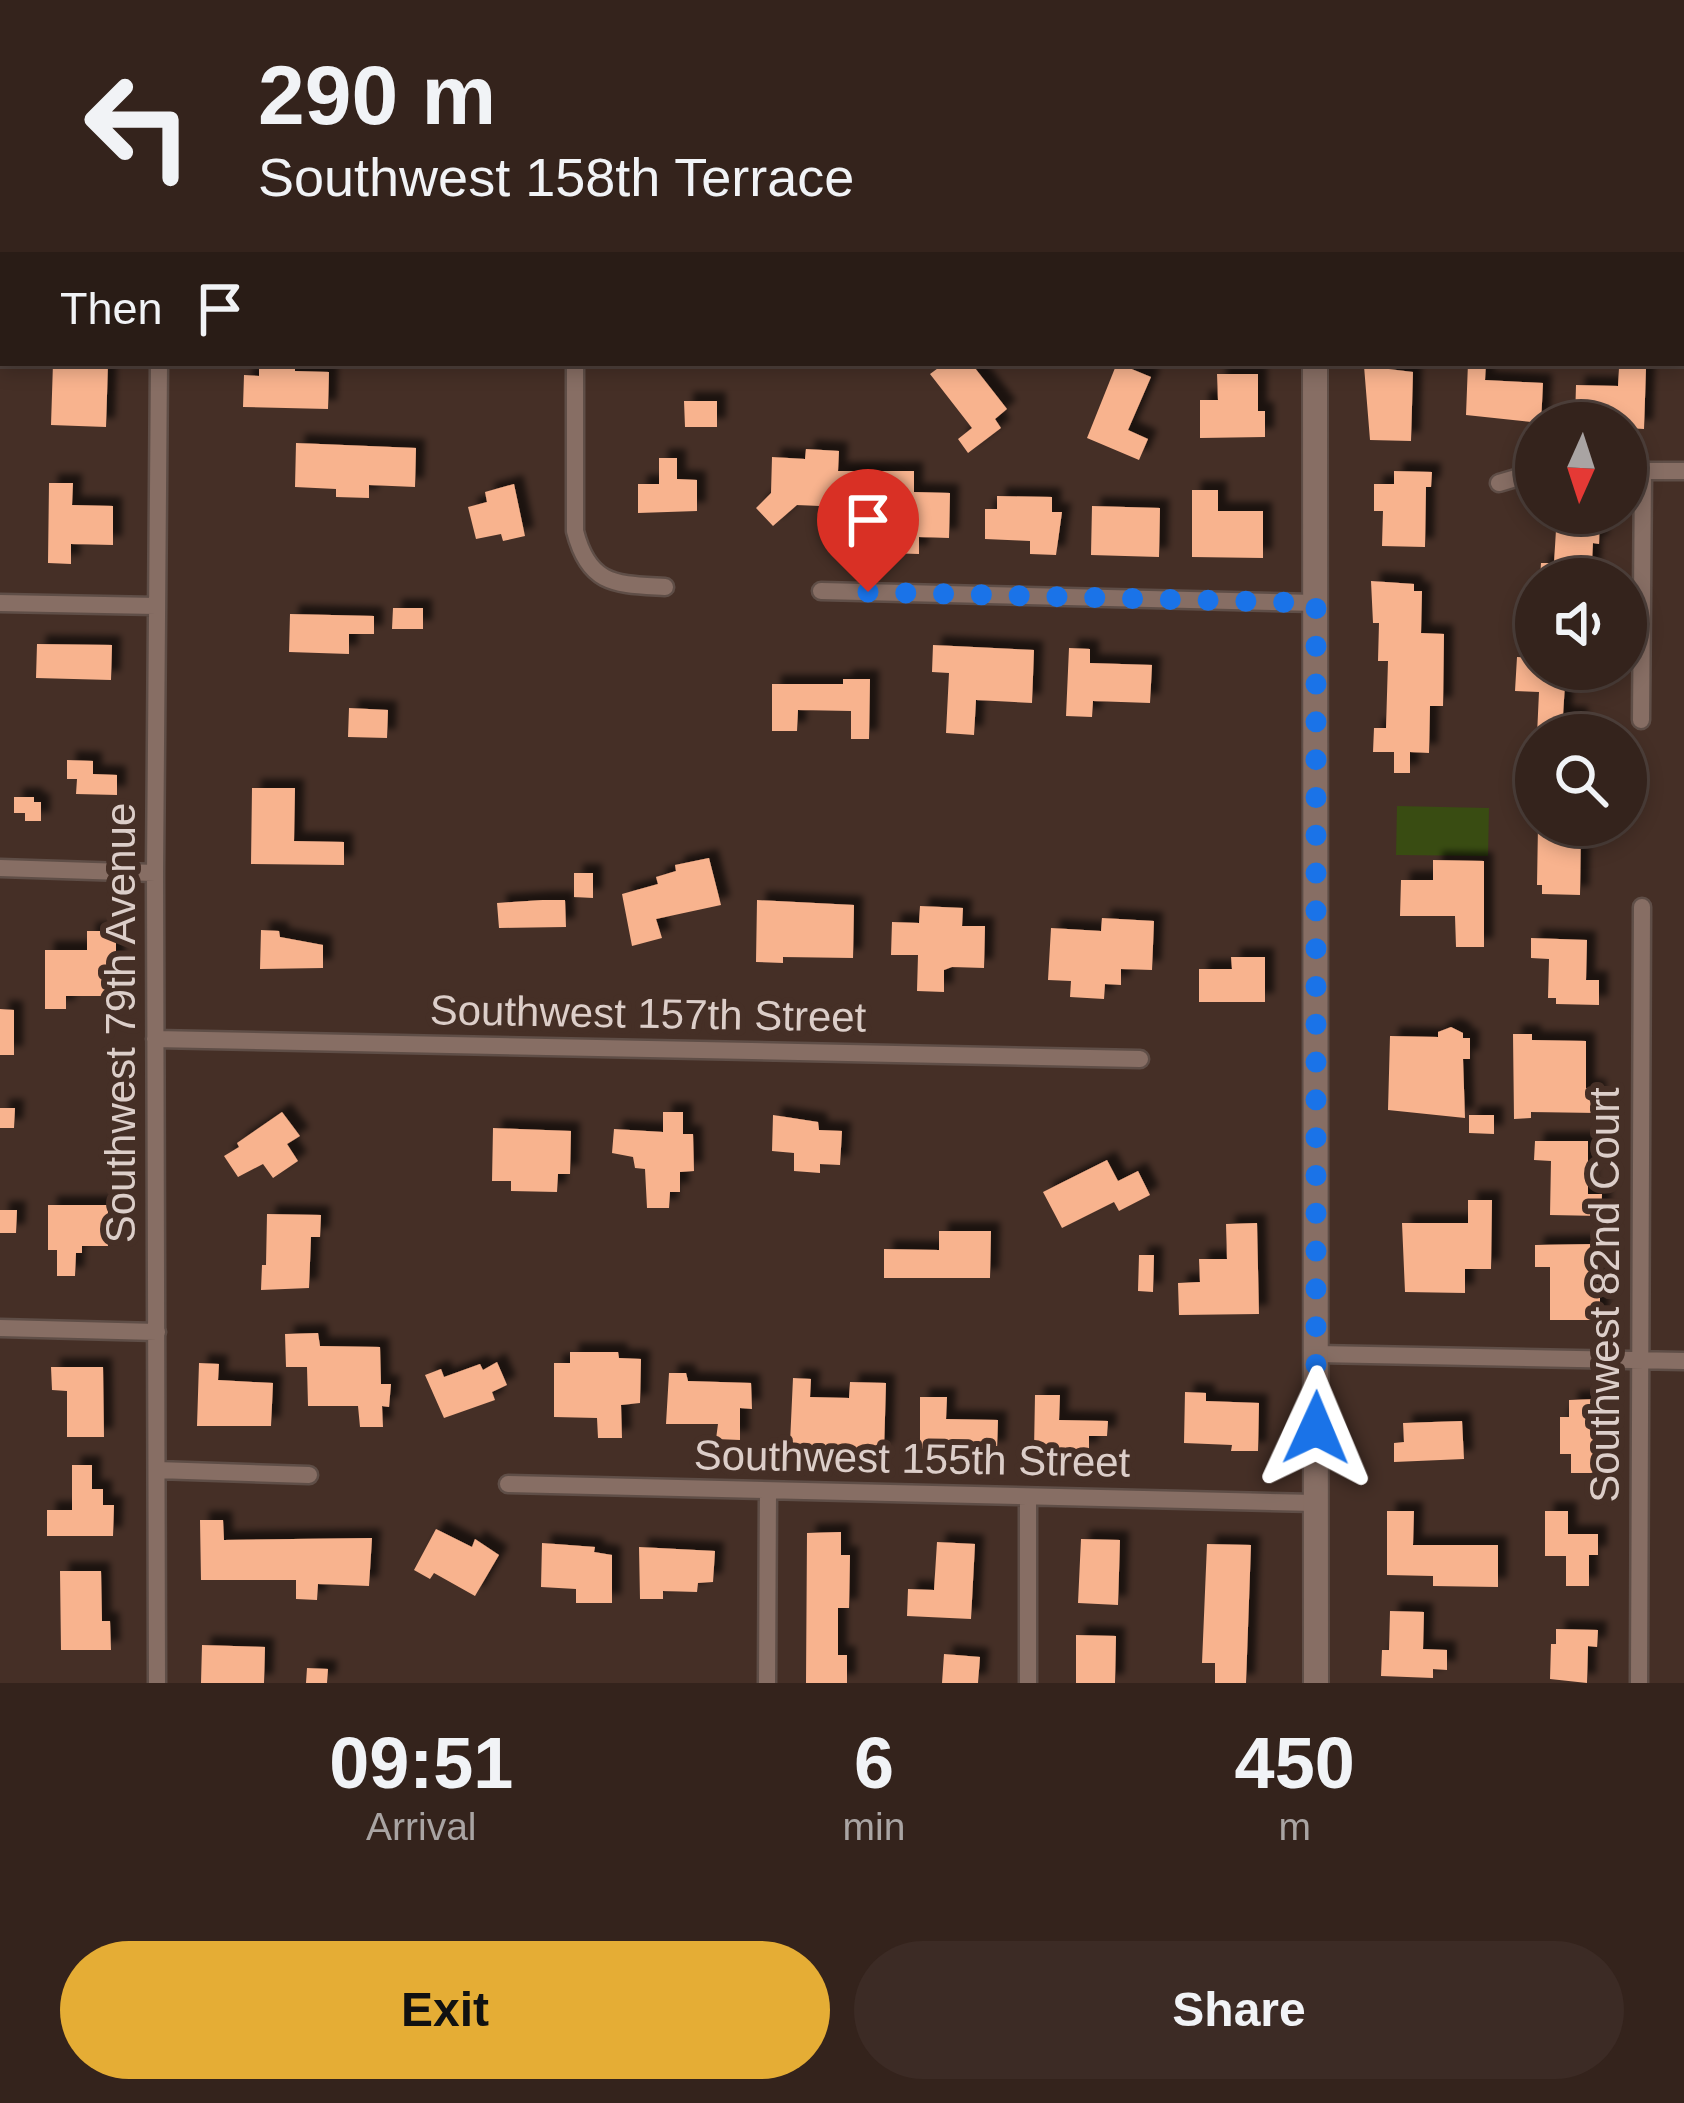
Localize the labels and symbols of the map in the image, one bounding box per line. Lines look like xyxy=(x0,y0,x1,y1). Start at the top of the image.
north arrow xyxy=(1515,402,1647,534)
pin xyxy=(817,469,919,592)
street label: Southwest 79th Avenue xyxy=(97,803,144,1243)
street label: Southwest 157th Street xyxy=(429,986,867,1041)
street label: Southwest 82nd Court xyxy=(1581,1087,1628,1503)
position arrow xyxy=(1253,1365,1379,1491)
street label: Southwest 155th Street xyxy=(693,1431,1131,1486)

